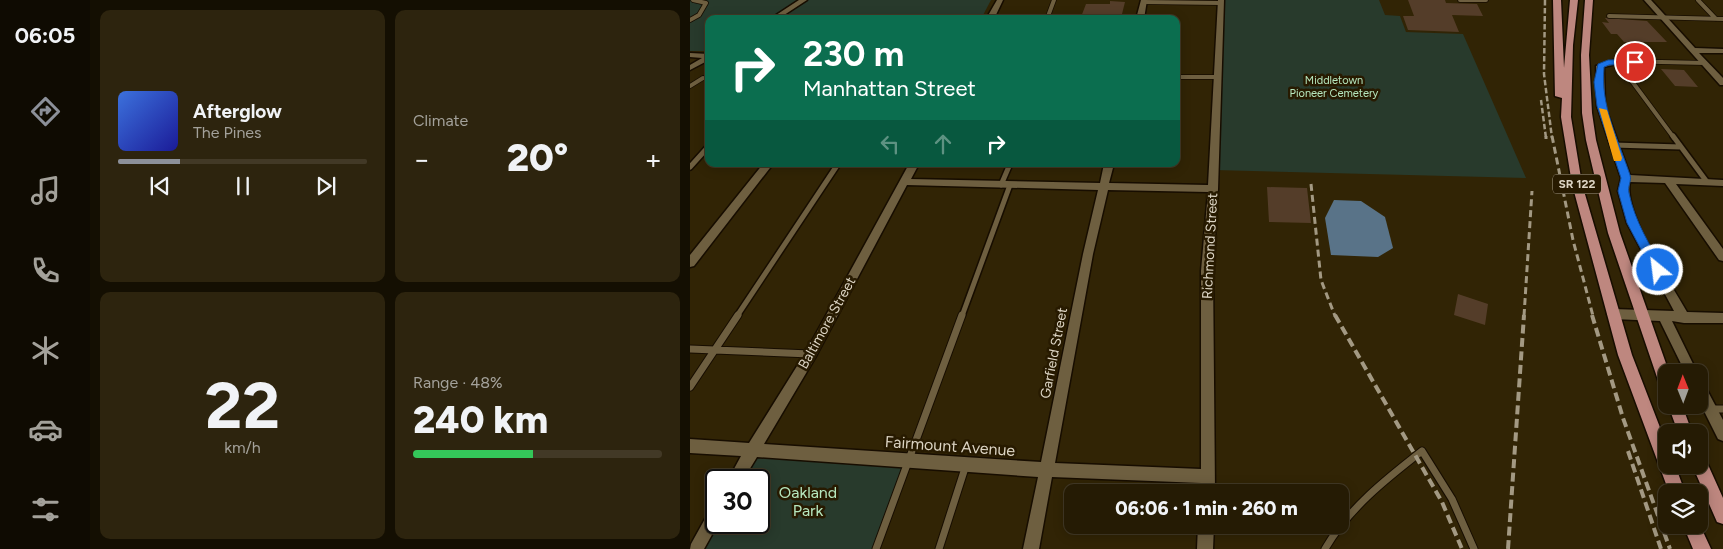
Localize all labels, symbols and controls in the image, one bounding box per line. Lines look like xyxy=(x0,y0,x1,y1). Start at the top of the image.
text: 06:05 xyxy=(15,22,75,49)
text: 230 m xyxy=(803,33,904,75)
icon: right xyxy=(720,35,785,100)
pin xyxy=(1614,41,1656,83)
icon: arrive xyxy=(1621,48,1649,76)
park label: Middletown Pioneer Cemetery xyxy=(1290,74,1379,100)
text: Manhattan Street xyxy=(803,75,976,102)
icon: directions xyxy=(28,94,63,129)
text: Afterglow xyxy=(193,100,282,123)
text: Climate xyxy=(413,111,468,130)
text: The Pines xyxy=(193,123,262,142)
icon: left xyxy=(876,130,904,158)
icon: ahead xyxy=(929,130,957,158)
icon: right xyxy=(982,130,1010,158)
text: 20° xyxy=(507,135,568,181)
text: − xyxy=(413,142,430,176)
text: + xyxy=(645,142,662,176)
icon: previous xyxy=(146,172,174,200)
icon: pause xyxy=(229,172,257,200)
icon: next xyxy=(312,172,340,200)
icon: music xyxy=(28,173,63,208)
road number: SR 122 xyxy=(1553,174,1601,193)
street label: Richmond Street xyxy=(1199,193,1221,299)
position arrow xyxy=(1631,243,1683,295)
icon: phone xyxy=(28,253,63,288)
street label: Baltimore Street xyxy=(795,274,859,372)
street label: Garfield Street xyxy=(1037,306,1071,400)
icon: climate xyxy=(28,333,63,368)
north arrow xyxy=(1658,364,1708,414)
map controls xyxy=(1658,364,1708,534)
text: 22 xyxy=(205,366,280,444)
text: Range · 48% xyxy=(413,373,503,392)
text: 240 km xyxy=(413,397,548,443)
icon: car xyxy=(28,412,63,447)
button: sound xyxy=(1658,424,1708,474)
street label: Fairmount Avenue xyxy=(884,432,1016,460)
text: km/h xyxy=(224,438,261,457)
speed limit sign: 30 xyxy=(705,469,770,534)
park label: Oakland Park xyxy=(779,483,837,520)
button: layers xyxy=(1658,484,1708,534)
icon: filters xyxy=(28,492,63,527)
text: 06:06 · 1 min · 260 m xyxy=(1115,497,1298,520)

